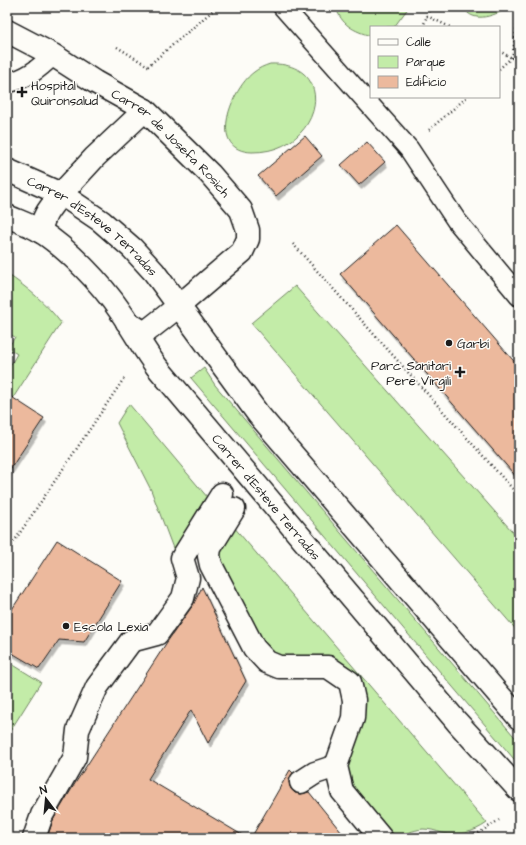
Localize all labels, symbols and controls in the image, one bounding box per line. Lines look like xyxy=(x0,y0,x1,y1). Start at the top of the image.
legend xyxy=(370,26,500,98)
text: Calle xyxy=(406,34,431,51)
text: Parque xyxy=(406,54,446,71)
text: Edificio xyxy=(406,74,446,91)
place label: Hospital Quironsalud xyxy=(31,77,99,110)
street label: Carrer de Josefa Rosich xyxy=(108,85,234,202)
marker: Hospital Quironsalud xyxy=(16,86,28,98)
street label: Carrer d'Esteve Terradas xyxy=(24,172,162,281)
place label: Garbí xyxy=(457,335,489,353)
marker: Garbí xyxy=(444,338,454,348)
place label: Parc Sanitari Pere Virgili xyxy=(371,357,451,391)
marker: Parc Sanitari Pere Virgili xyxy=(454,366,466,378)
street label: Carrer d'Esteve Terradas xyxy=(207,430,325,565)
place label: Escola Lexia xyxy=(74,618,149,636)
marker: Escola Lexia xyxy=(61,621,71,631)
north arrow xyxy=(26,779,66,819)
text: N xyxy=(38,782,49,798)

